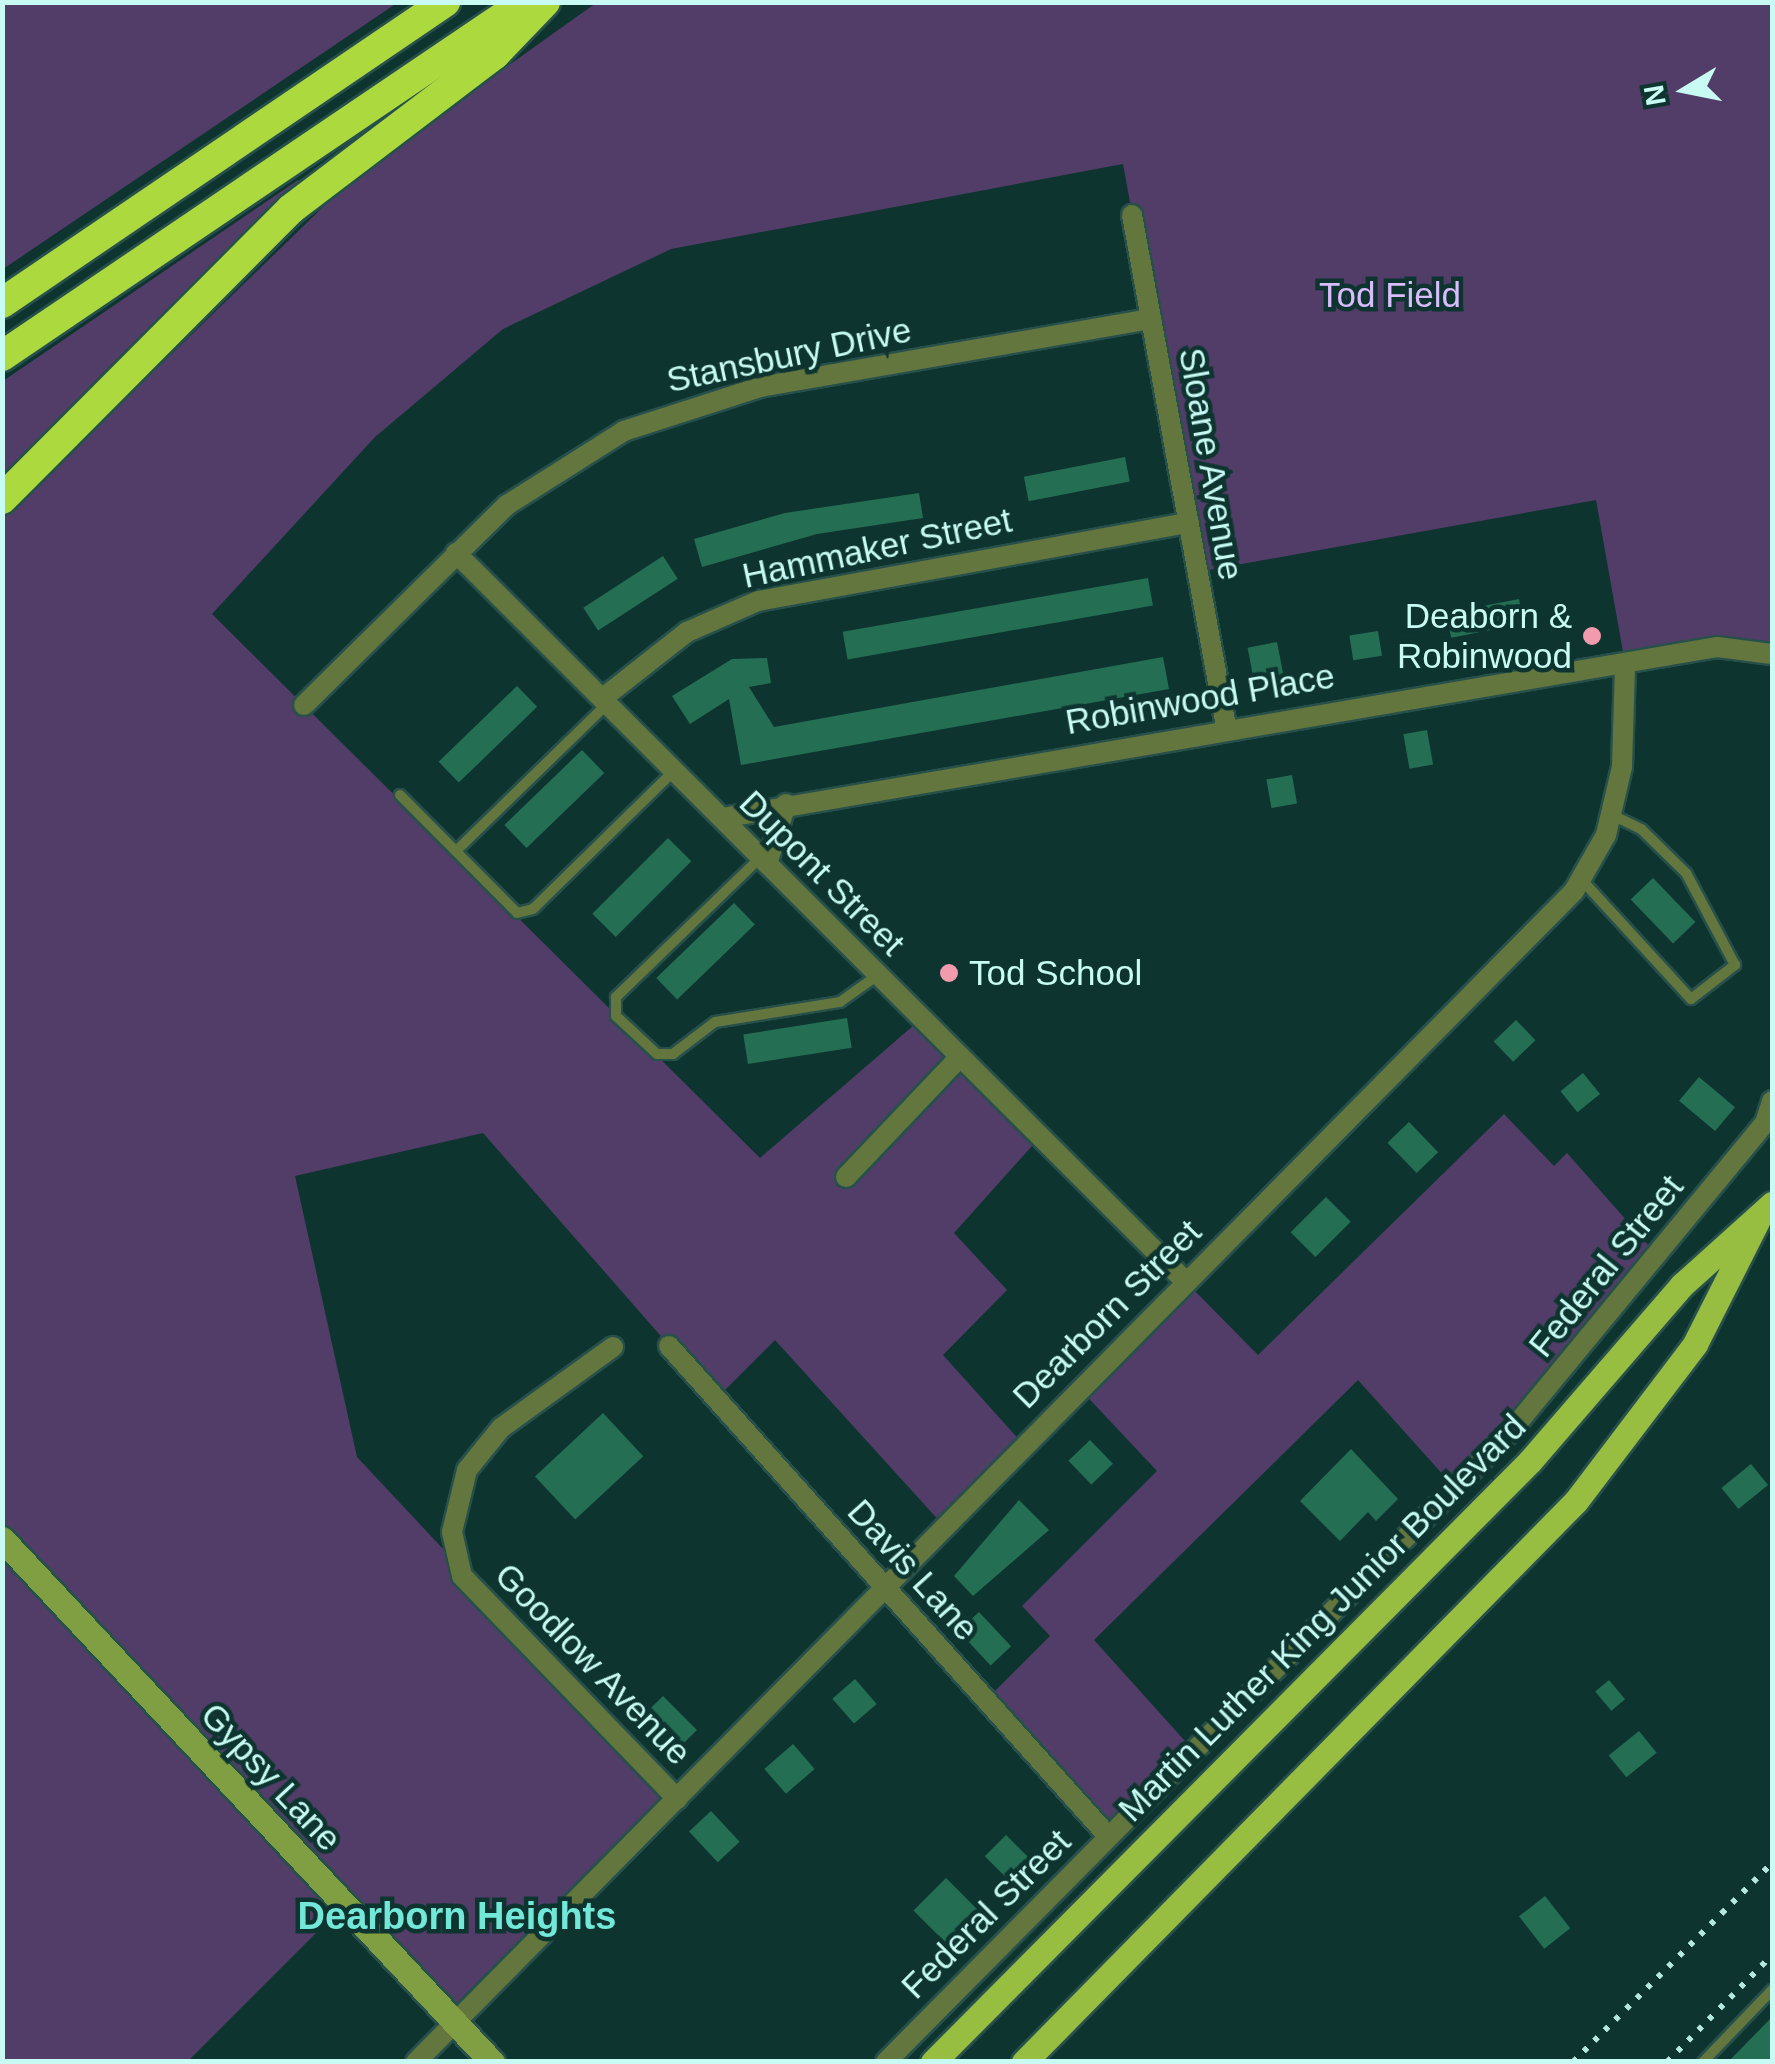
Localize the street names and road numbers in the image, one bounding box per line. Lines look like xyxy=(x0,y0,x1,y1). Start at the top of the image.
street label: Stansbury Drive xyxy=(663,309,915,401)
street label: Sloane Avenue xyxy=(1170,344,1252,584)
street label: Hammaker Street xyxy=(739,499,1015,597)
street label: Robinwood Place xyxy=(1062,655,1338,743)
street label: Dupont Street xyxy=(731,782,913,964)
street label: Federal Street xyxy=(1520,1167,1692,1365)
street label: Dearborn Street xyxy=(1004,1211,1210,1417)
street label: Martin Luther King Junior Boulevard xyxy=(1110,1406,1534,1830)
street label: Davis Lane xyxy=(839,1491,987,1649)
street label: Goodlow Avenue xyxy=(486,1554,700,1774)
street label: Gypsy Lane xyxy=(192,1694,350,1860)
street label: Federal Street xyxy=(893,1821,1079,2007)

